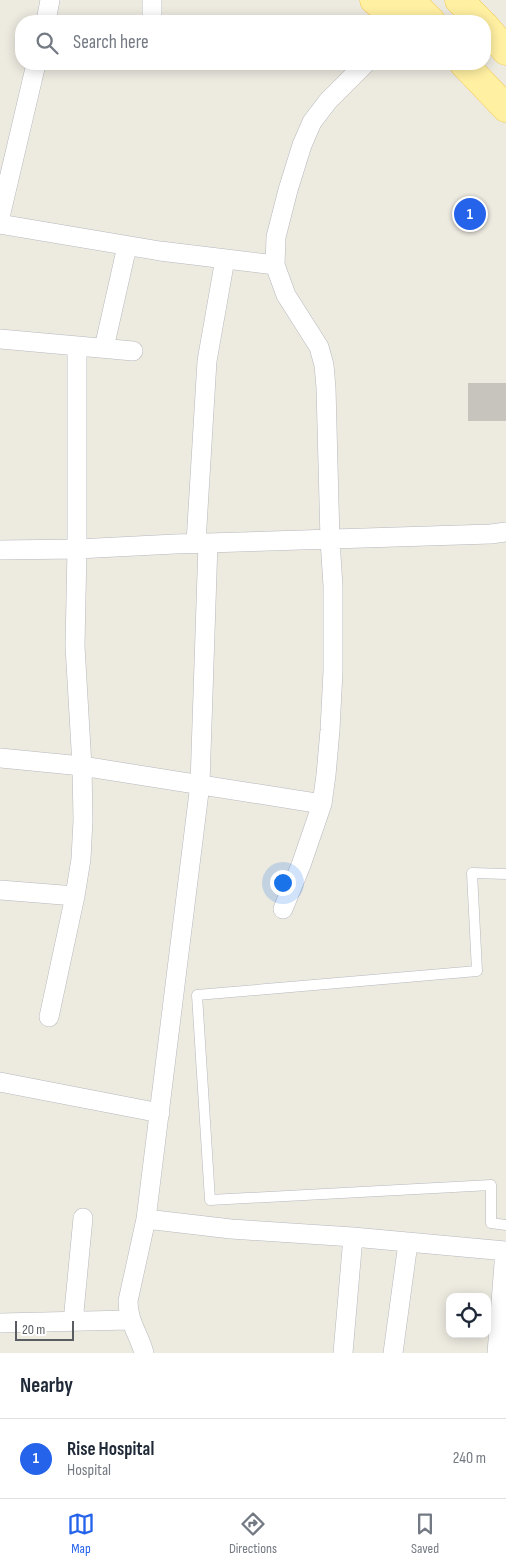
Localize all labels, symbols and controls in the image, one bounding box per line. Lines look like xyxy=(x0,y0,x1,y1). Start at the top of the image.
search box xyxy=(15,15,491,70)
icon: search xyxy=(33,29,61,57)
text: Search here xyxy=(73,31,149,54)
pin: 1 xyxy=(454,195,486,233)
your location xyxy=(270,870,296,896)
map controls xyxy=(446,1293,491,1338)
button: locate xyxy=(446,1293,491,1338)
scale bar xyxy=(15,1318,74,1341)
text: 20 m xyxy=(22,1321,45,1338)
text: Nearby xyxy=(20,1373,73,1398)
text: Rise Hospital xyxy=(67,1438,154,1461)
text: 1 xyxy=(33,1449,39,1468)
text: 240 m xyxy=(453,1449,486,1468)
text: Hospital xyxy=(67,1461,111,1480)
tab: Map xyxy=(67,1510,95,1557)
tab: Directions xyxy=(229,1510,277,1557)
tab: Saved xyxy=(411,1510,439,1557)

